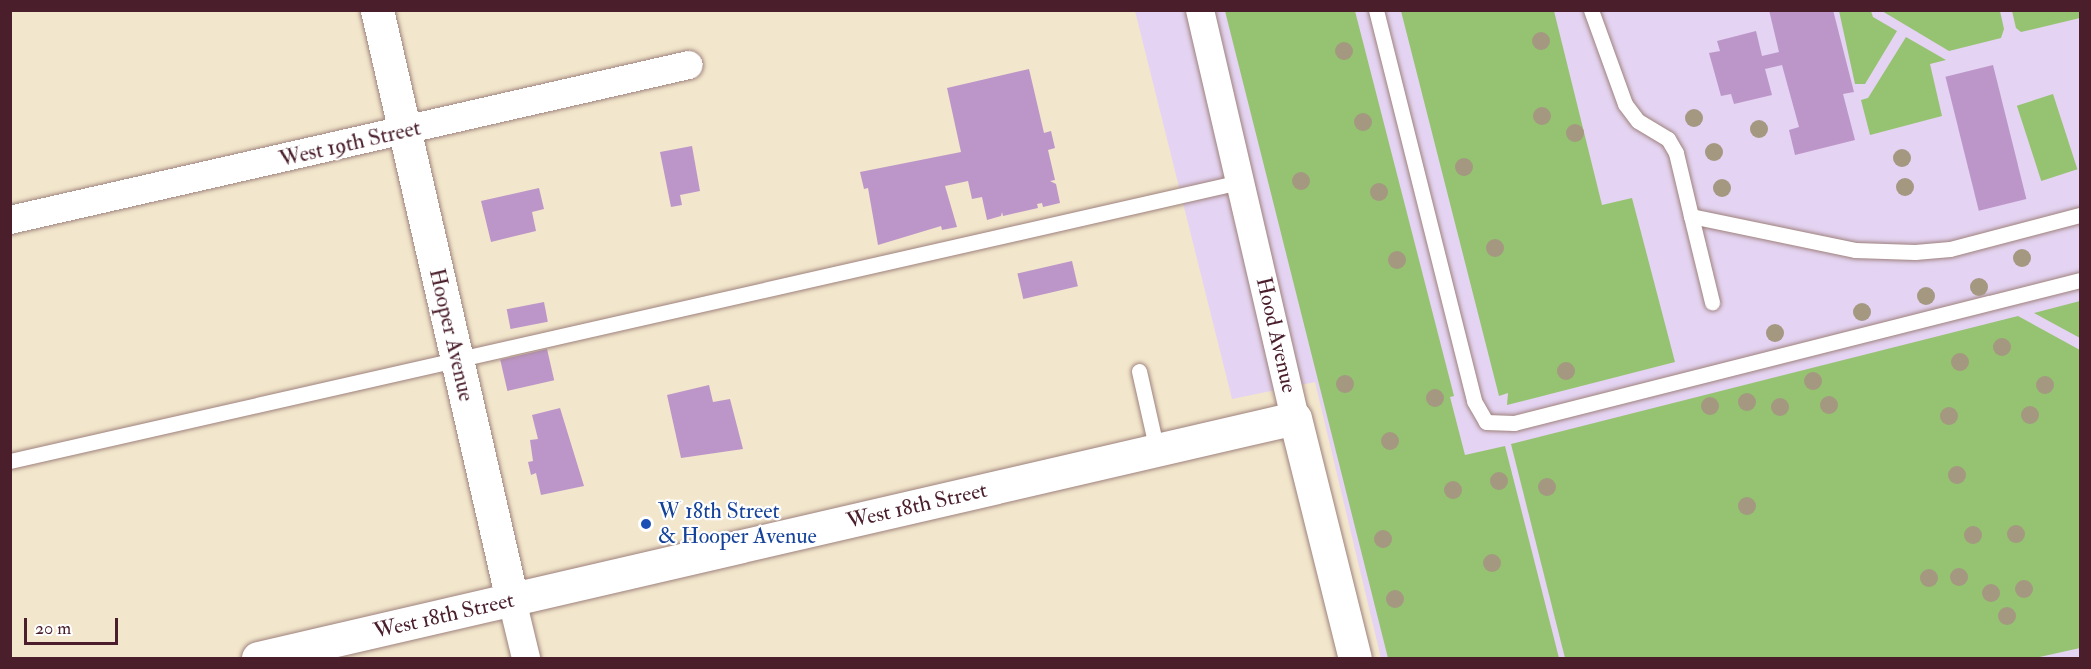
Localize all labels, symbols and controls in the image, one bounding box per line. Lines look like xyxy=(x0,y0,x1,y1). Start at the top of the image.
street label: West 19th Street xyxy=(277,115,423,173)
street label: Hooper Avenue xyxy=(423,266,479,404)
street label: Hood Avenue xyxy=(1250,275,1302,395)
street label: West 18th Street xyxy=(844,477,990,535)
place label: W 18th Street & Hooper Avenue xyxy=(658,498,817,550)
marker: W 18th Street & Hooper Avenue xyxy=(639,517,653,531)
street label: West 18th Street xyxy=(371,587,517,645)
scale bar xyxy=(27,606,122,644)
text: 20 m xyxy=(35,617,71,640)

